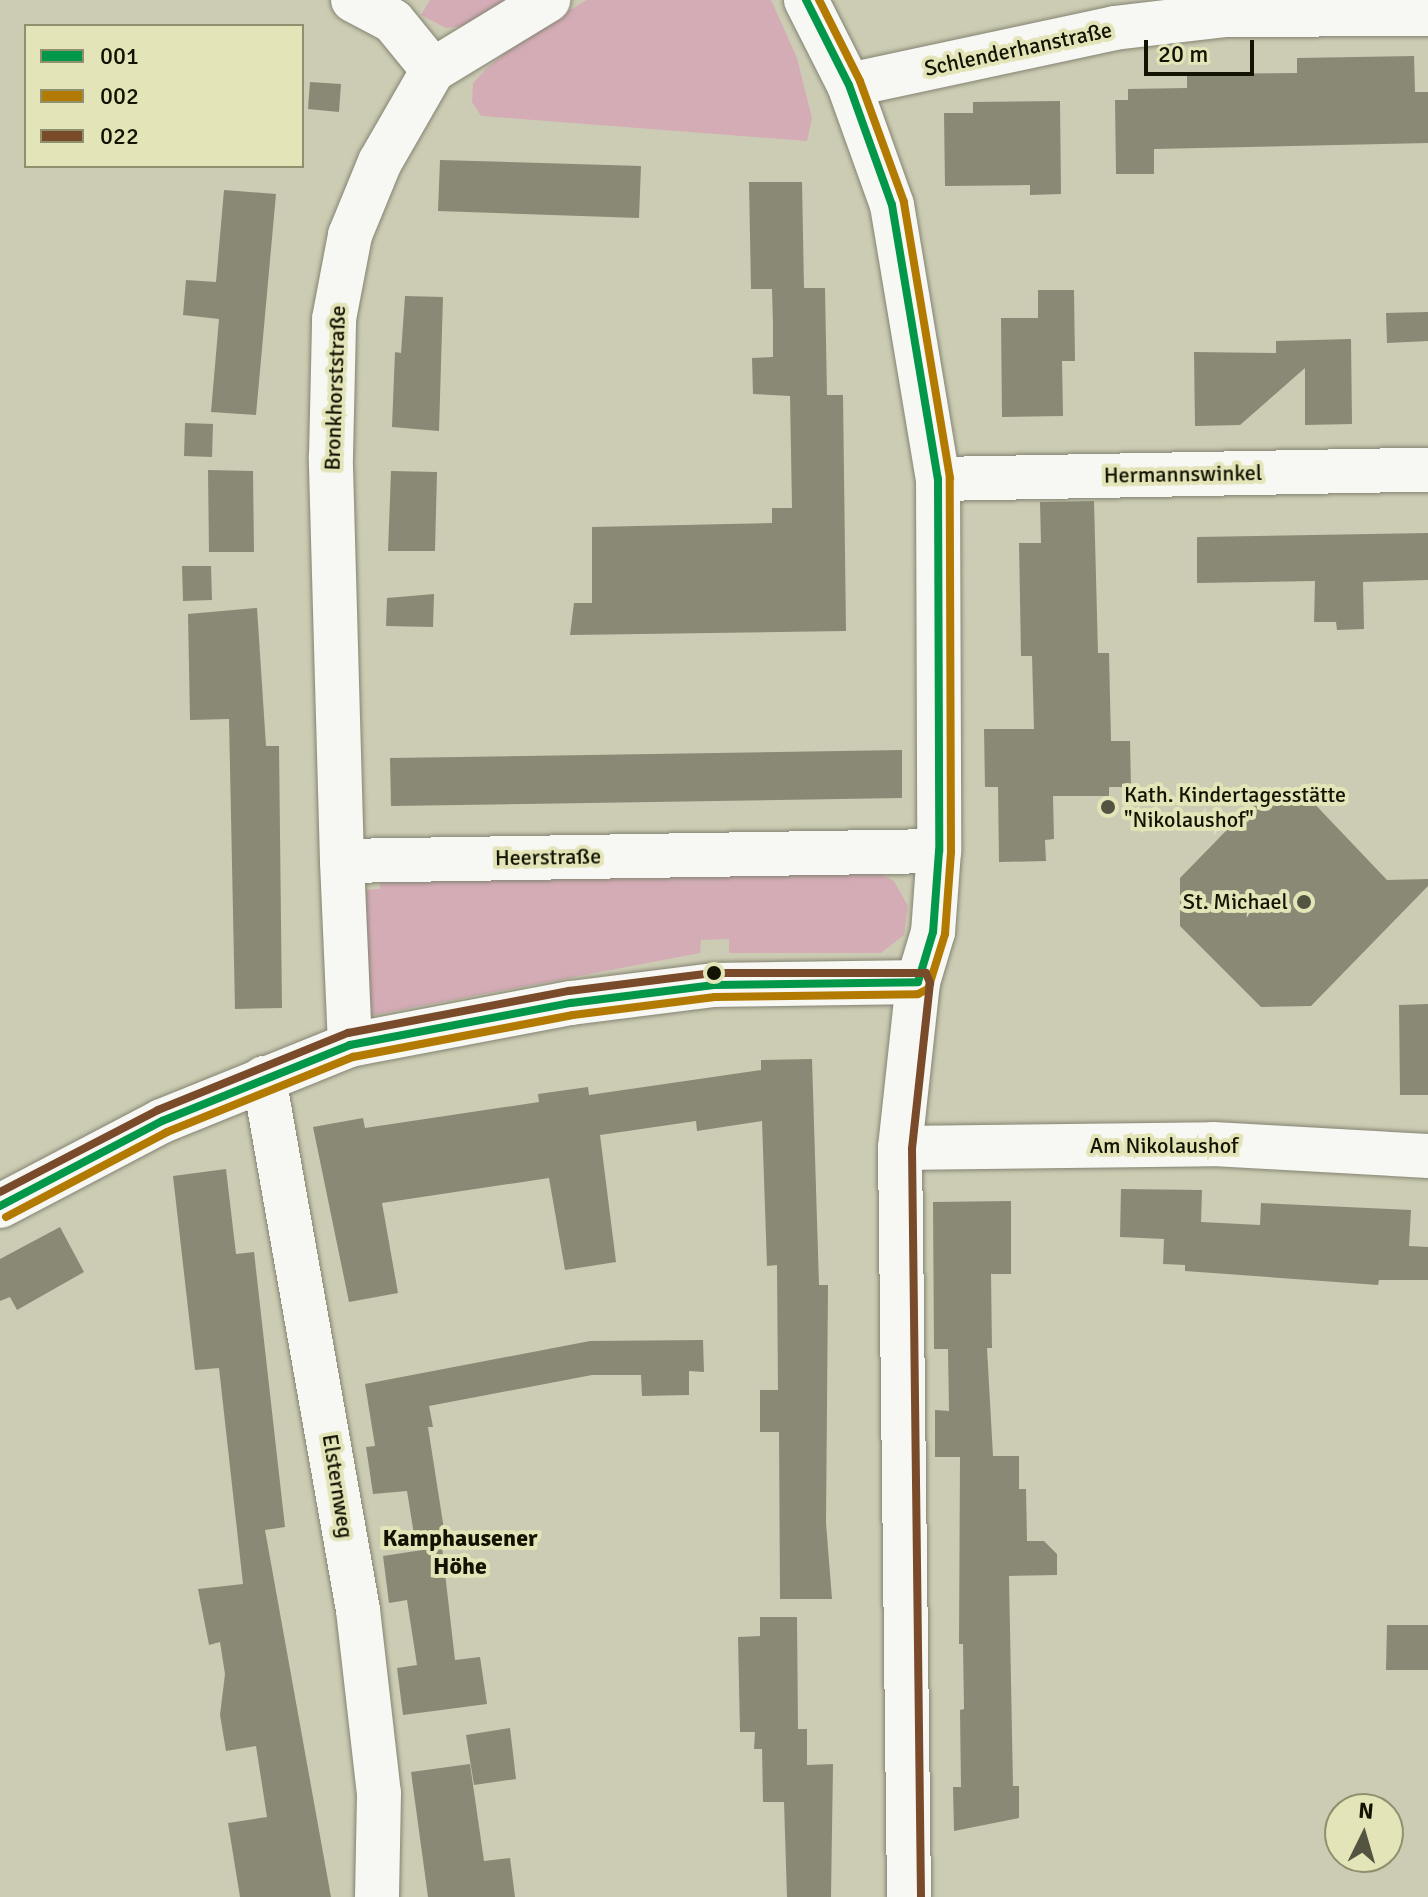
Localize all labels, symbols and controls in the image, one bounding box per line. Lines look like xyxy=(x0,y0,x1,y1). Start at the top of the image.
street label: Schlenderhanstraße xyxy=(922,16,1114,82)
legend xyxy=(24,24,304,168)
scale bar xyxy=(1148,24,1258,74)
text: 20 m xyxy=(1158,39,1208,69)
text: 001 xyxy=(100,41,139,71)
text: 002 xyxy=(100,81,139,111)
text: 022 xyxy=(100,121,139,151)
street label: Bronkhorststraße xyxy=(319,305,351,471)
street label: Hermannswinkel xyxy=(1104,459,1262,489)
place label: Kath. Kindertagesstätte "Nikolaushof" xyxy=(1124,781,1346,832)
marker: Kath. Kindertagesstätte "Nikolaushof" xyxy=(1099,798,1117,816)
street label: Heerstraße xyxy=(495,843,601,871)
place label: St. Michael xyxy=(1183,889,1288,915)
marker: St. Michael xyxy=(1295,893,1313,911)
unlabelled marker xyxy=(706,965,722,981)
street label: Am Nikolaushof xyxy=(1090,1133,1238,1159)
street label: Elsternweg xyxy=(317,1432,359,1540)
district label: Kamphausener Höhe xyxy=(382,1525,538,1581)
north arrow xyxy=(1324,1793,1404,1873)
text: N xyxy=(1357,1796,1375,1825)

